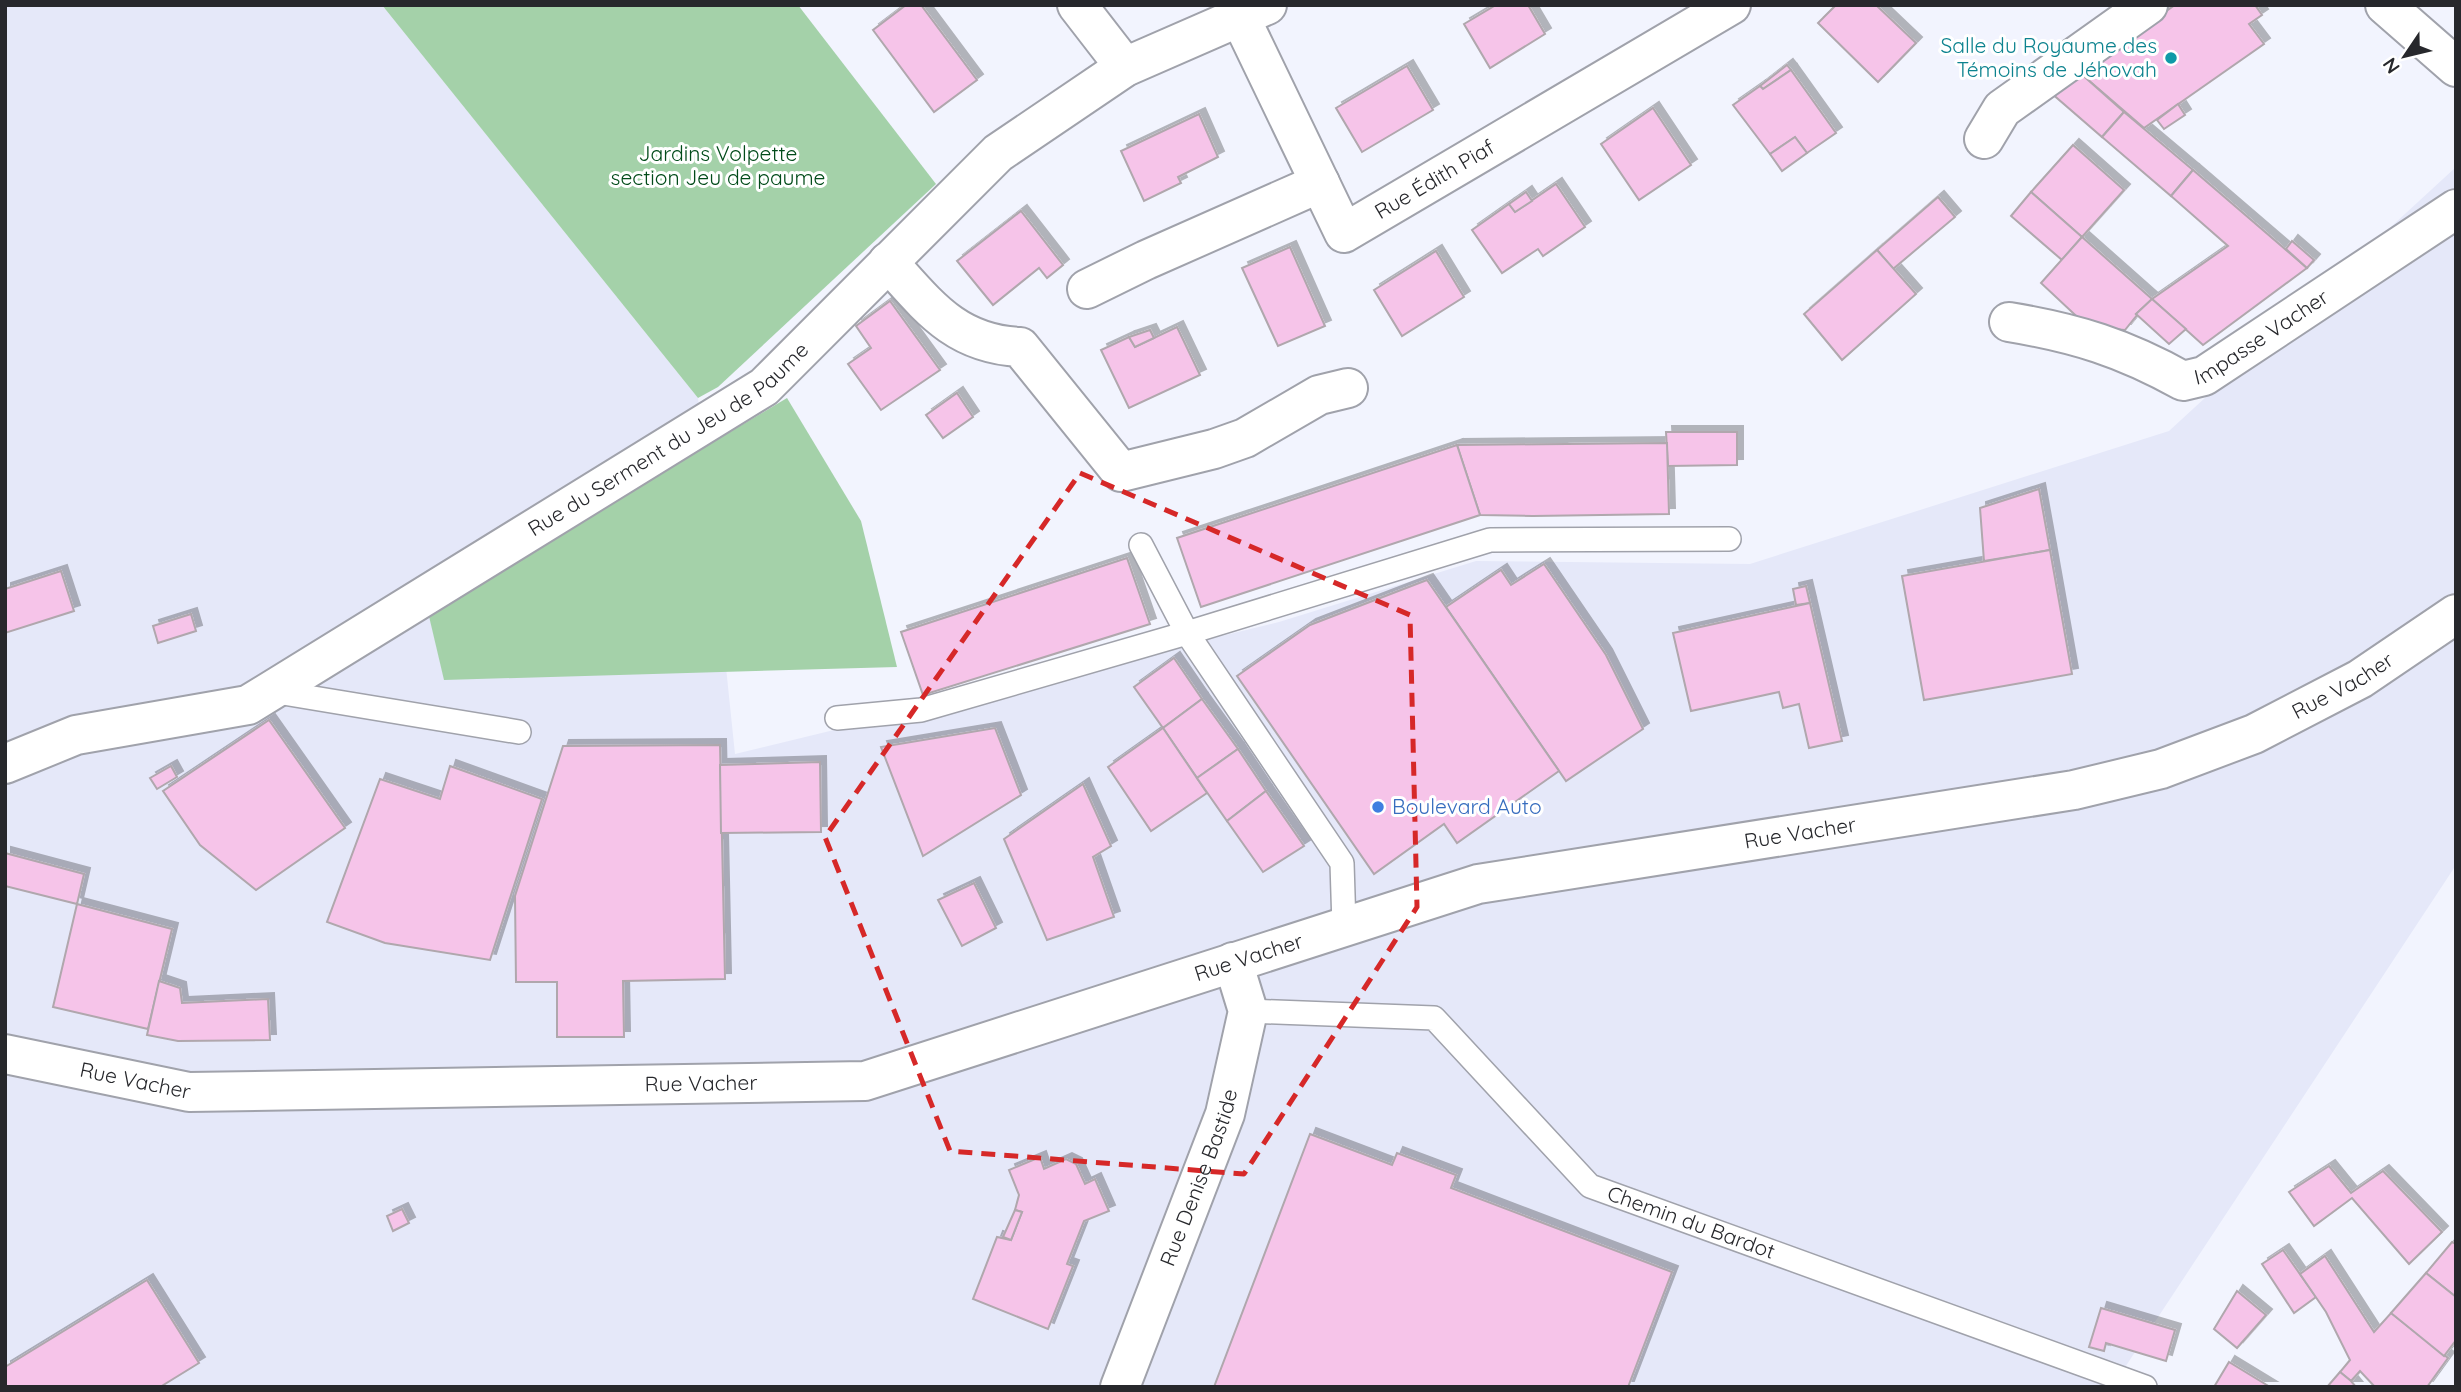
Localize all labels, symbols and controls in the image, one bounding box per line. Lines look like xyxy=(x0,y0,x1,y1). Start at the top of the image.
north arrow xyxy=(2370,21,2440,91)
place label: Salle du Royaume des Témoins de Jéhovah xyxy=(1940,32,2157,82)
marker: Salle du Royaume des Témoins de Jéhovah xyxy=(2163,50,2179,66)
text: N xyxy=(2377,53,2405,78)
street label: Rue Édith Piaf xyxy=(1370,133,1499,224)
park label: Jardins Volpette section Jeu de paume xyxy=(611,140,825,190)
street label: Impasse Vacher xyxy=(2191,283,2333,390)
street label: Rue du Serment du Jeu de Paume xyxy=(523,336,813,541)
street label: Rue Vacher xyxy=(2287,646,2398,724)
place label: Boulevard Auto xyxy=(1392,793,1542,819)
marker: Boulevard Auto xyxy=(1370,799,1386,815)
street label: Rue Vacher xyxy=(1742,811,1858,854)
street label: Rue Vacher xyxy=(1191,927,1306,986)
street label: Rue Vacher xyxy=(78,1056,193,1104)
street label: Rue Vacher xyxy=(644,1069,758,1097)
street label: Rue Denise Bastide xyxy=(1154,1086,1242,1270)
street label: Chemin du Bardot xyxy=(1604,1179,1779,1264)

